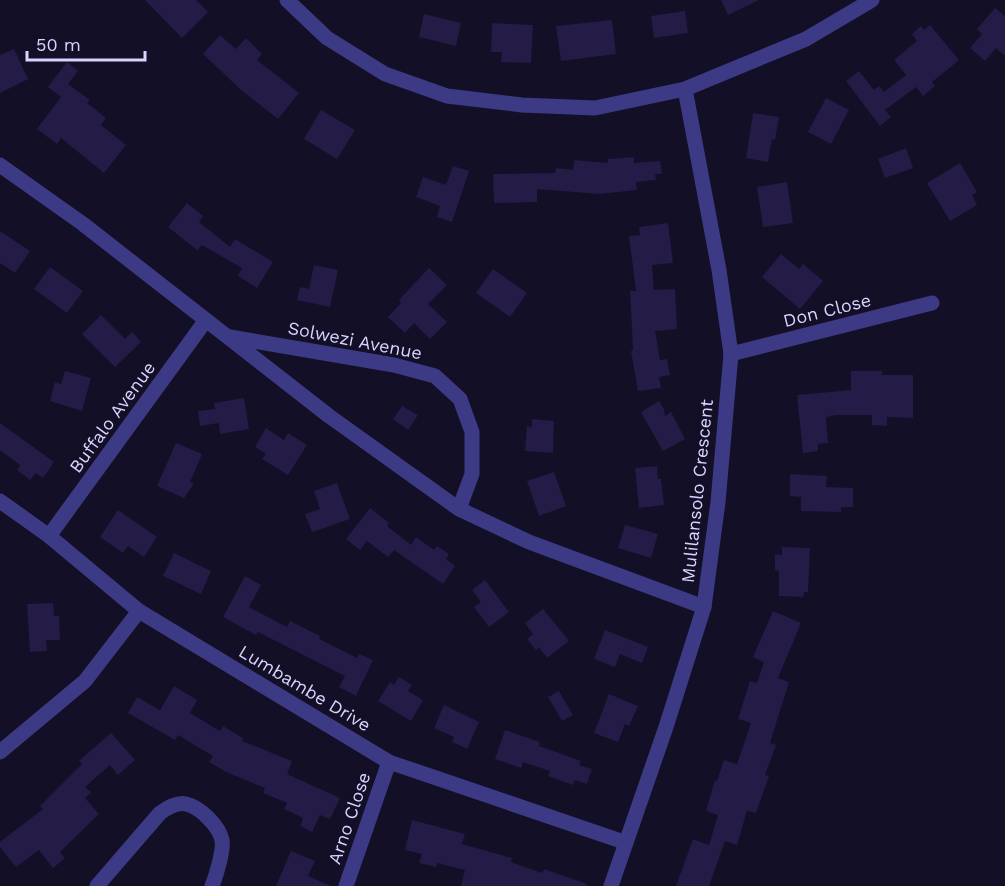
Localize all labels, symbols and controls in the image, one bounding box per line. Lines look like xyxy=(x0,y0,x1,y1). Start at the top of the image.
scale bar xyxy=(27,24,146,62)
text: 50 m xyxy=(36,34,81,55)
street label: Don Close xyxy=(781,289,873,331)
street label: Solwezi Avenue xyxy=(286,317,424,363)
street label: Buffalo Avenue xyxy=(65,357,159,477)
street label: Mulilansolo Crescent xyxy=(677,398,717,584)
street label: Lumbambe Drive xyxy=(235,640,375,736)
street label: Arno Close xyxy=(323,769,375,867)

